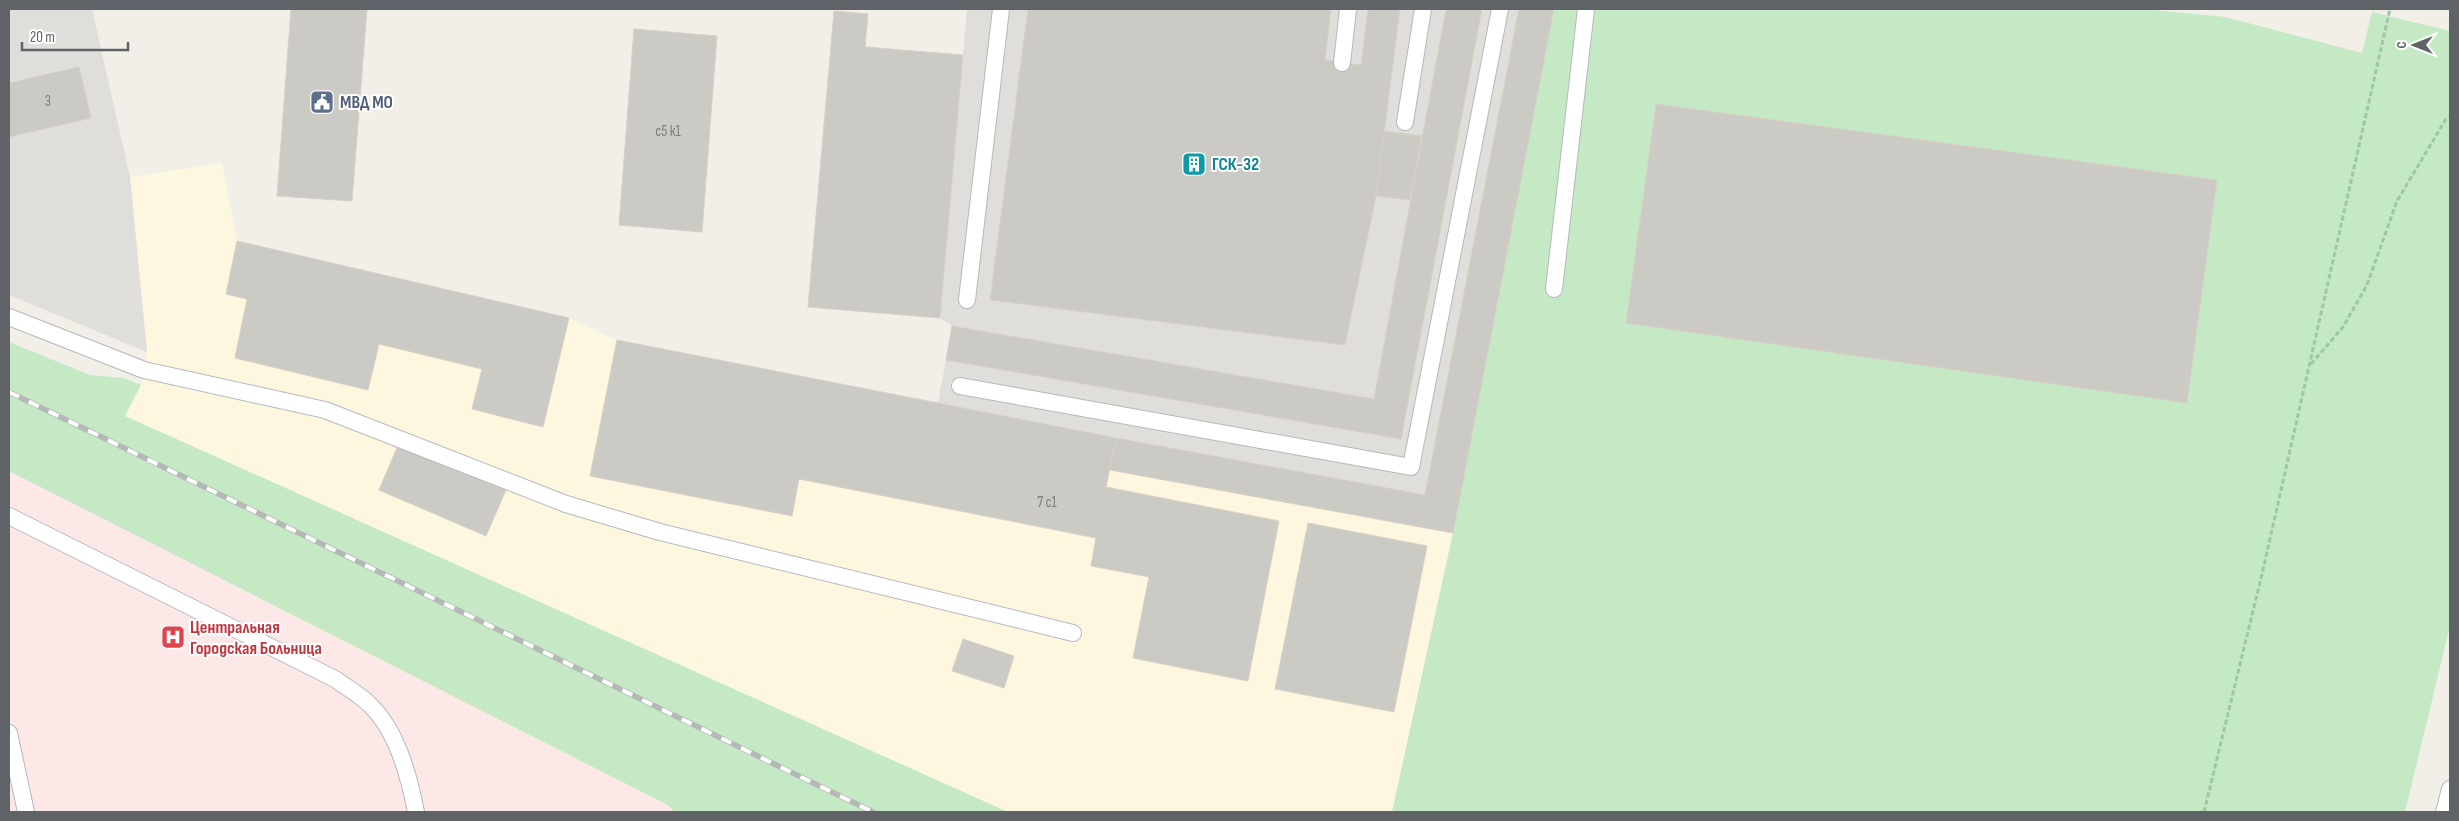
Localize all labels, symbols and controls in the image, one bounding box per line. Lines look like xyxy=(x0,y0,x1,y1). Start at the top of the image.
scale bar xyxy=(22,20,129,52)
north arrow xyxy=(2389,20,2439,70)
text: 20 m xyxy=(30,28,55,47)
text: С xyxy=(2393,41,2410,49)
public building icon: МВД МО xyxy=(309,89,335,115)
house number: 3 xyxy=(45,92,51,111)
place label: МВД МО xyxy=(340,92,393,113)
house number: с5 к1 xyxy=(655,122,681,141)
building icon: ГСК-32 xyxy=(1181,151,1207,177)
place label: ГСК-32 xyxy=(1212,154,1259,175)
house number: 7 с1 xyxy=(1037,493,1058,512)
place label: Центральная Городская Больница xyxy=(190,617,322,659)
hospital icon: Центральная Городская Больница xyxy=(160,624,186,650)

